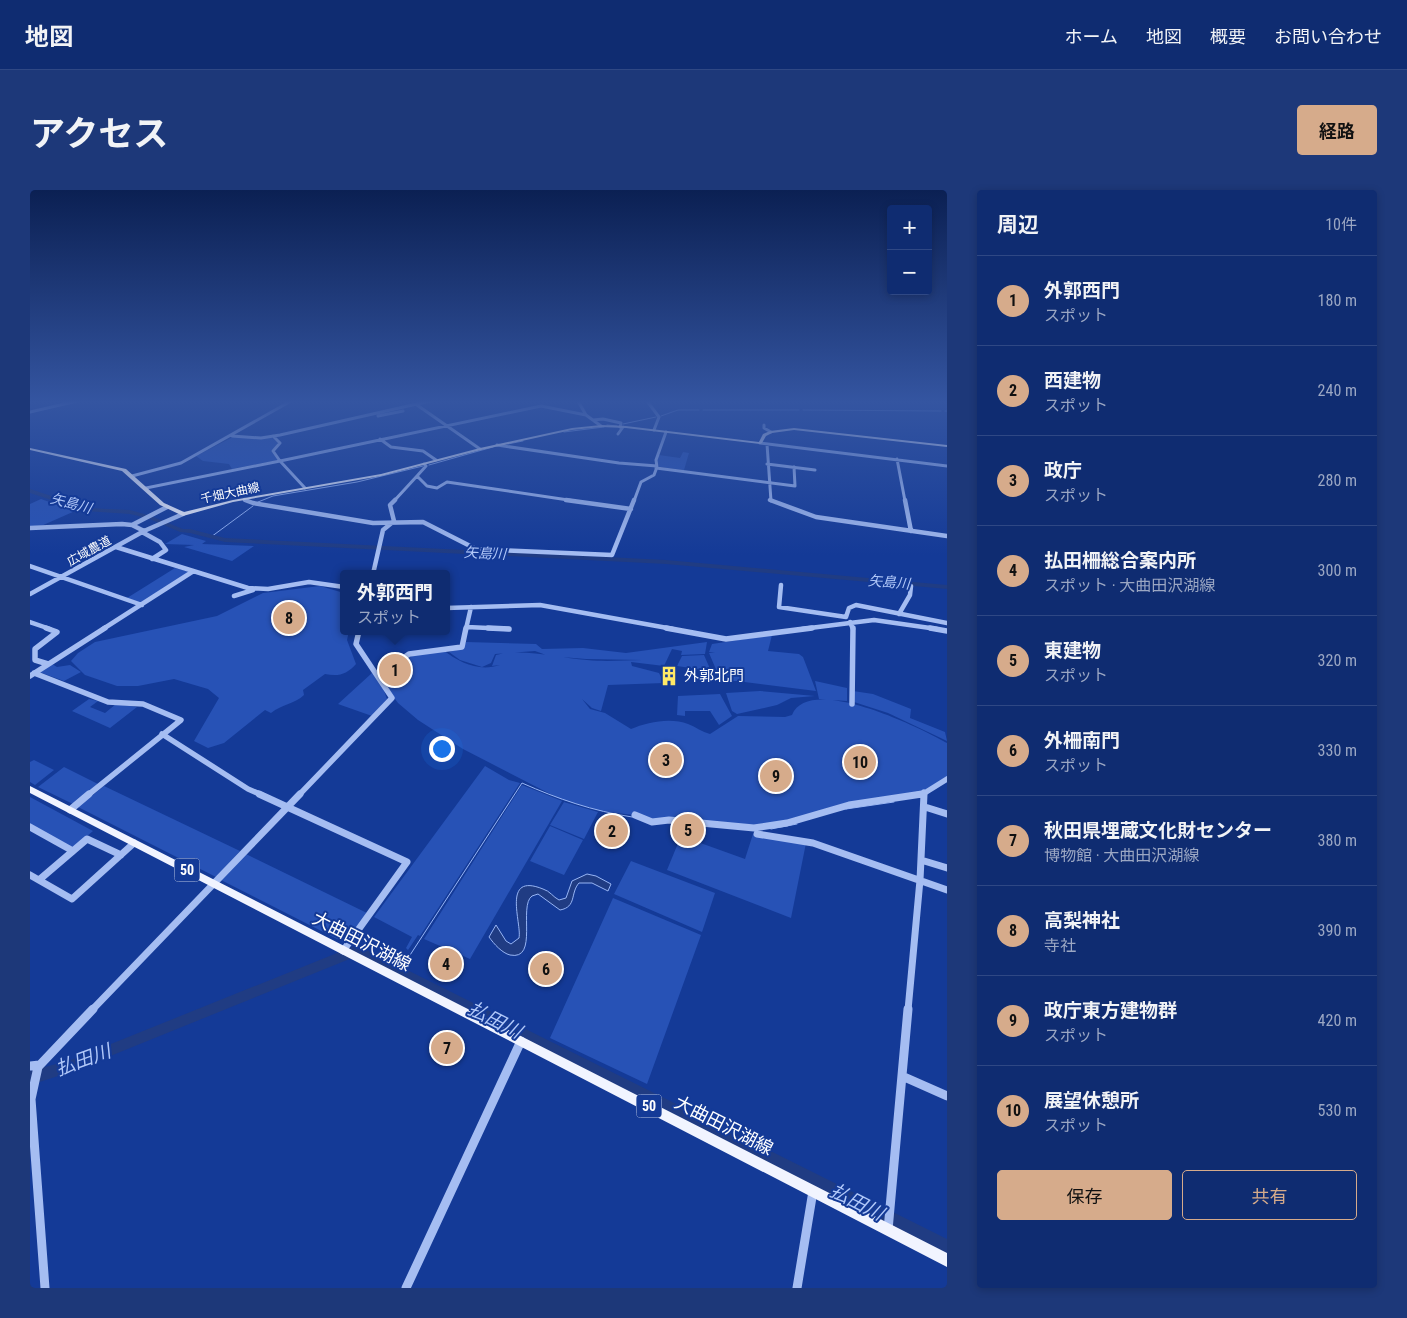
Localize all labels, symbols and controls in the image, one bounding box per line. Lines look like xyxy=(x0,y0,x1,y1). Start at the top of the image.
text: 地図 xyxy=(25,23,73,51)
text: ホーム xyxy=(1065,26,1118,47)
text: 地図 xyxy=(1146,26,1182,47)
text: 概要 xyxy=(1210,26,1246,47)
text: お問い合わせ xyxy=(1274,26,1382,47)
button: 経路 xyxy=(1297,105,1377,155)
text: アクセス xyxy=(30,114,168,155)
map controls xyxy=(887,205,932,295)
button: + xyxy=(887,205,932,250)
text: 周辺 xyxy=(997,213,1039,237)
text: 10件 xyxy=(1325,215,1357,234)
button: − xyxy=(887,250,932,295)
text: 外郭西門 xyxy=(1044,279,1120,302)
text: 1 xyxy=(1009,291,1017,310)
text: 180 m xyxy=(1318,291,1357,310)
text: スポット xyxy=(1044,306,1108,325)
text: 西建物 xyxy=(1044,369,1101,392)
text: 2 xyxy=(1009,381,1017,400)
text: 240 m xyxy=(1318,381,1357,400)
text: スポット xyxy=(1044,396,1108,415)
text: 政庁 xyxy=(1044,459,1082,482)
text: 3 xyxy=(1009,471,1017,490)
text: 280 m xyxy=(1318,471,1357,490)
street label: 千畑大曲線 xyxy=(199,480,261,506)
text: スポット xyxy=(1044,486,1108,505)
water label: 矢島川 xyxy=(49,490,95,517)
street label: 広域農道 xyxy=(65,533,113,569)
water label: 矢島川 xyxy=(464,544,508,562)
text: 払田柵総合案内所 xyxy=(1044,549,1196,572)
text: 4 xyxy=(1009,561,1017,580)
text: 300 m xyxy=(1318,561,1357,580)
popup xyxy=(340,570,450,635)
water label: 矢島川 xyxy=(867,572,913,592)
text: スポット · 大曲田沢湖線 xyxy=(1044,576,1215,595)
text: 外郭西門 xyxy=(357,581,433,604)
pin: 8 xyxy=(273,599,305,637)
text: スポット xyxy=(357,608,421,627)
text: 東建物 xyxy=(1044,639,1101,662)
pin: 1 xyxy=(379,651,411,689)
text: 5 xyxy=(1009,651,1017,670)
text: 320 m xyxy=(1318,651,1357,670)
building icon: 外郭北門 xyxy=(658,665,680,687)
text: スポット xyxy=(1044,666,1108,685)
place label: 外郭北門 xyxy=(684,667,744,685)
text: 外柵南門 xyxy=(1044,729,1120,752)
your location xyxy=(429,736,455,762)
pin: 3 xyxy=(650,741,682,779)
text: 6 xyxy=(1009,741,1017,760)
text: 330 m xyxy=(1318,741,1357,760)
pin: 10 xyxy=(844,743,876,781)
text: スポット xyxy=(1044,756,1108,775)
pin: 9 xyxy=(760,757,792,795)
pin: 5 xyxy=(672,811,704,849)
pin: 2 xyxy=(596,812,628,850)
text: 秋田県埋蔵文化財センター xyxy=(1044,819,1272,842)
text: 7 xyxy=(1009,831,1017,850)
text: 380 m xyxy=(1318,831,1357,850)
text: 博物館 · 大曲田沢湖線 xyxy=(1044,846,1199,865)
road number: 50 xyxy=(174,858,200,882)
street label: 大曲田沢湖線 xyxy=(309,907,415,975)
text: 高梨神社 xyxy=(1044,909,1120,932)
text: 8 xyxy=(1009,921,1017,940)
text: 390 m xyxy=(1318,921,1357,940)
text: 寺社 xyxy=(1044,936,1076,955)
pin: 4 xyxy=(430,945,462,983)
pin: 6 xyxy=(530,950,562,988)
water label: 払田川 xyxy=(464,997,527,1044)
text: 政庁東方建物群 xyxy=(1044,999,1177,1022)
text: 9 xyxy=(1009,1011,1017,1030)
text: 420 m xyxy=(1318,1011,1357,1030)
text: スポット xyxy=(1044,1026,1108,1045)
pin: 7 xyxy=(431,1029,463,1067)
water label: 払田川 xyxy=(52,1039,116,1081)
text: 展望休憩所 xyxy=(1044,1089,1139,1112)
street label: 大曲田沢湖線 xyxy=(671,1091,777,1159)
road number: 50 xyxy=(636,1094,662,1118)
text: 10 xyxy=(1005,1101,1021,1120)
text: 530 m xyxy=(1318,1101,1357,1120)
text: スポット xyxy=(1044,1116,1108,1135)
button: 保存 xyxy=(997,1170,1172,1220)
button: 共有 xyxy=(1182,1170,1357,1220)
water label: 払田川 xyxy=(826,1179,889,1226)

